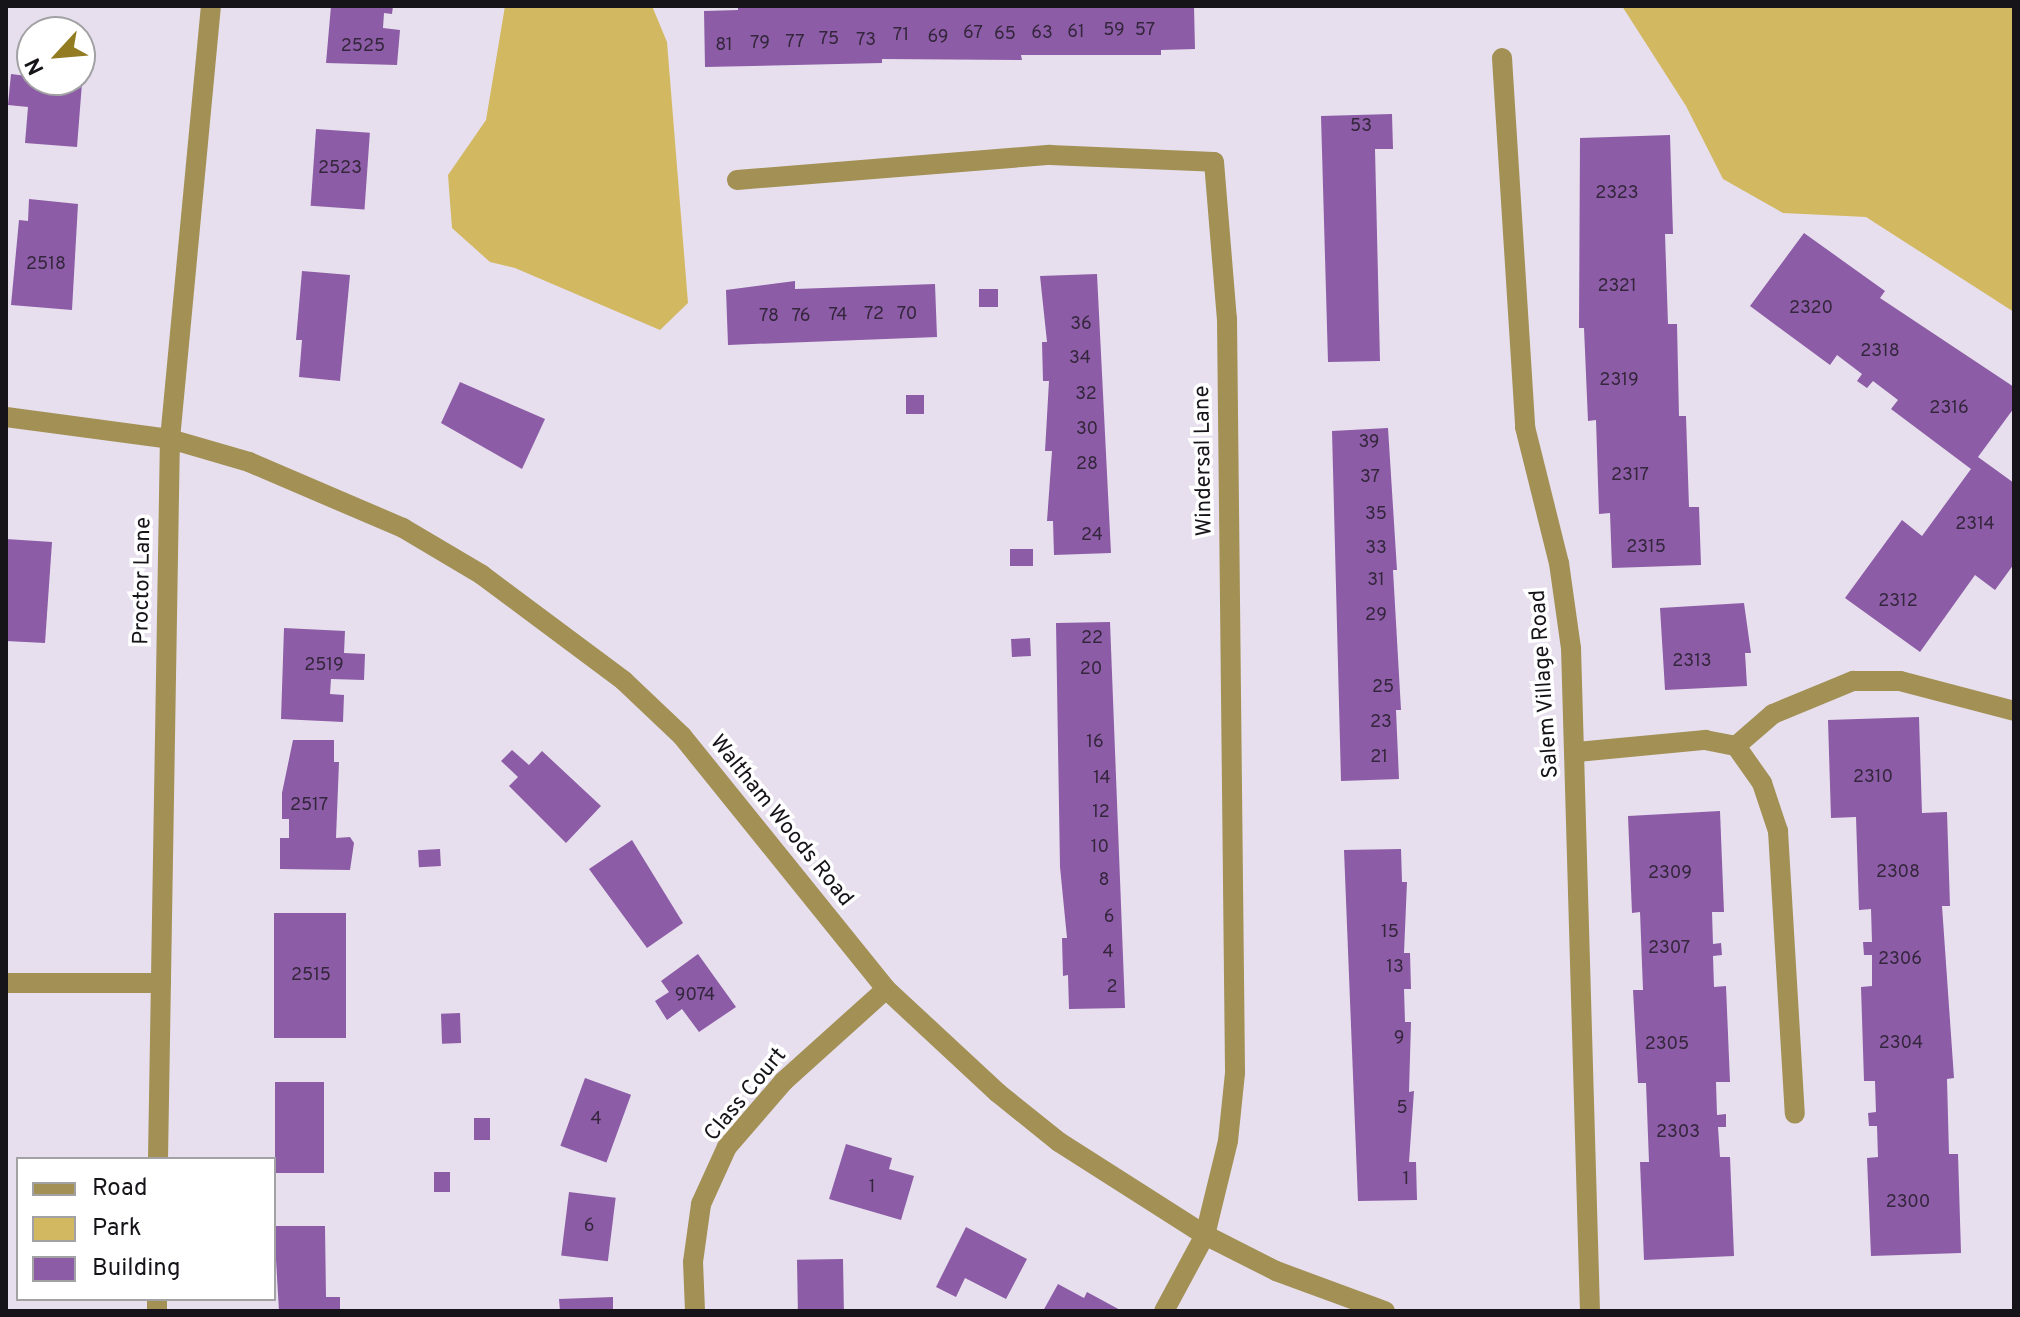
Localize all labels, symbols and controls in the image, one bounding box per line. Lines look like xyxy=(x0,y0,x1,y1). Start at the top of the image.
north arrow xyxy=(16,16,96,96)
house number: 59 xyxy=(1103,20,1125,42)
house number: 57 xyxy=(1135,20,1155,42)
house number: 61 xyxy=(1067,22,1085,44)
house number: 67 xyxy=(963,23,983,45)
house number: 63 xyxy=(1031,23,1053,45)
house number: 65 xyxy=(994,24,1016,46)
house number: 71 xyxy=(893,25,909,47)
house number: 69 xyxy=(928,27,948,49)
house number: 75 xyxy=(819,29,839,51)
house number: 73 xyxy=(856,30,876,52)
house number: 77 xyxy=(785,32,805,54)
house number: 79 xyxy=(750,33,770,55)
house number: 81 xyxy=(715,35,733,57)
house number: 2525 xyxy=(341,36,385,58)
text: N xyxy=(20,53,51,79)
house number: 53 xyxy=(1350,116,1372,138)
house number: 2523 xyxy=(318,158,362,180)
house number: 2323 xyxy=(1595,183,1639,205)
house number: 2518 xyxy=(26,254,66,276)
house number: 2321 xyxy=(1597,276,1637,298)
house number: 2320 xyxy=(1789,298,1833,320)
house number: 72 xyxy=(864,304,884,326)
house number: 70 xyxy=(897,304,917,326)
house number: 74 xyxy=(829,305,847,327)
house number: 78 xyxy=(759,306,779,328)
house number: 76 xyxy=(791,306,811,328)
house number: 36 xyxy=(1070,314,1092,336)
house number: 2318 xyxy=(1860,341,1900,363)
house number: 34 xyxy=(1069,348,1091,370)
house number: 2319 xyxy=(1599,370,1639,392)
house number: 32 xyxy=(1075,384,1097,406)
street label: Windersal Lane xyxy=(1189,385,1219,537)
house number: 2316 xyxy=(1929,398,1969,420)
house number: 30 xyxy=(1076,419,1098,441)
house number: 39 xyxy=(1358,432,1380,454)
house number: 28 xyxy=(1076,454,1098,476)
house number: 2317 xyxy=(1611,465,1649,487)
house number: 37 xyxy=(1360,467,1380,489)
house number: 35 xyxy=(1365,504,1387,526)
house number: 2314 xyxy=(1955,514,1995,536)
street label: Proctor Lane xyxy=(129,517,157,645)
house number: 24 xyxy=(1081,525,1103,547)
house number: 2315 xyxy=(1626,537,1666,559)
house number: 33 xyxy=(1365,538,1387,560)
house number: 31 xyxy=(1367,570,1385,592)
street label: Salem Village Road xyxy=(1525,588,1565,780)
house number: 2312 xyxy=(1878,591,1918,613)
house number: 29 xyxy=(1365,605,1387,627)
house number: 22 xyxy=(1081,628,1103,650)
house number: 2313 xyxy=(1672,651,1712,673)
house number: 2519 xyxy=(304,655,344,677)
house number: 20 xyxy=(1080,659,1102,681)
house number: 25 xyxy=(1372,677,1394,699)
house number: 23 xyxy=(1370,712,1392,734)
street label: Waltham Woods Road xyxy=(704,730,858,912)
house number: 16 xyxy=(1086,732,1104,754)
house number: 21 xyxy=(1370,747,1388,769)
house number: 2310 xyxy=(1853,767,1893,789)
house number: 14 xyxy=(1093,768,1111,790)
house number: 2517 xyxy=(290,795,328,817)
house number: 12 xyxy=(1092,802,1110,824)
house number: 10 xyxy=(1091,837,1109,859)
house number: 2308 xyxy=(1876,862,1920,884)
house number: 2309 xyxy=(1648,863,1692,885)
house number: 8 xyxy=(1099,870,1109,892)
house number: 6 xyxy=(1104,907,1114,929)
house number: 15 xyxy=(1381,922,1399,944)
house number: 2307 xyxy=(1648,938,1690,960)
house number: 4 xyxy=(1102,942,1114,964)
house number: 2306 xyxy=(1878,949,1922,971)
house number: 13 xyxy=(1386,957,1404,979)
house number: 2515 xyxy=(291,965,331,987)
house number: 2 xyxy=(1106,977,1118,999)
house number: 9074 xyxy=(675,985,715,1007)
house number: 9 xyxy=(1394,1028,1404,1050)
house number: 2304 xyxy=(1879,1033,1923,1055)
house number: 2305 xyxy=(1645,1034,1689,1056)
street label: Class Court xyxy=(699,1043,793,1147)
house number: 5 xyxy=(1396,1098,1408,1120)
house number: 4 xyxy=(590,1109,602,1131)
house number: 2303 xyxy=(1656,1122,1700,1144)
legend xyxy=(16,1157,276,1301)
house number: 1 xyxy=(1403,1169,1409,1191)
text: Road xyxy=(92,1174,148,1204)
house number: 1 xyxy=(869,1177,875,1199)
house number: 2300 xyxy=(1886,1192,1930,1214)
text: Park xyxy=(92,1214,142,1244)
house number: 6 xyxy=(584,1216,594,1238)
text: Building xyxy=(92,1254,181,1284)

